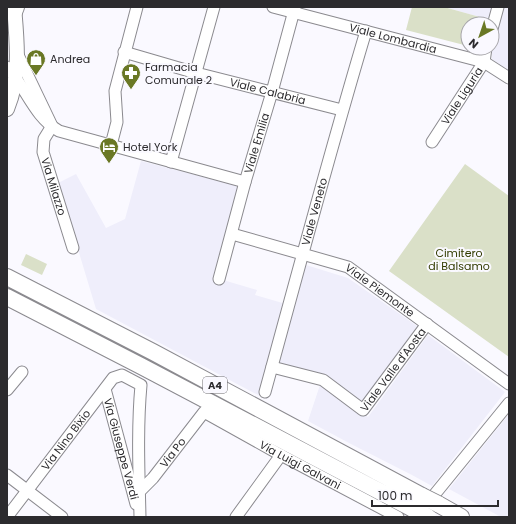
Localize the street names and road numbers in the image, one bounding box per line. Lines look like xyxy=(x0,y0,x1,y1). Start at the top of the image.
street label: Viale Lombardia xyxy=(348,19,438,57)
street label: Viale Liguria xyxy=(437,64,487,128)
street label: Viale Calabria xyxy=(228,74,307,108)
street label: Viale Emilia xyxy=(240,111,273,175)
street label: Via Milazzo xyxy=(37,155,70,217)
street label: Viale Veneto xyxy=(297,176,331,247)
street label: Viale Piemonte xyxy=(342,260,418,321)
street label: Viale Valle d'Aosta xyxy=(356,324,430,415)
road number: A4 xyxy=(203,377,227,393)
street label: Via Giuseppe Verdi xyxy=(100,396,143,502)
street label: Via Nino Bixio xyxy=(37,406,94,474)
street label: Via Po xyxy=(156,434,189,471)
street label: Via Luigi Galvani xyxy=(257,437,344,493)

